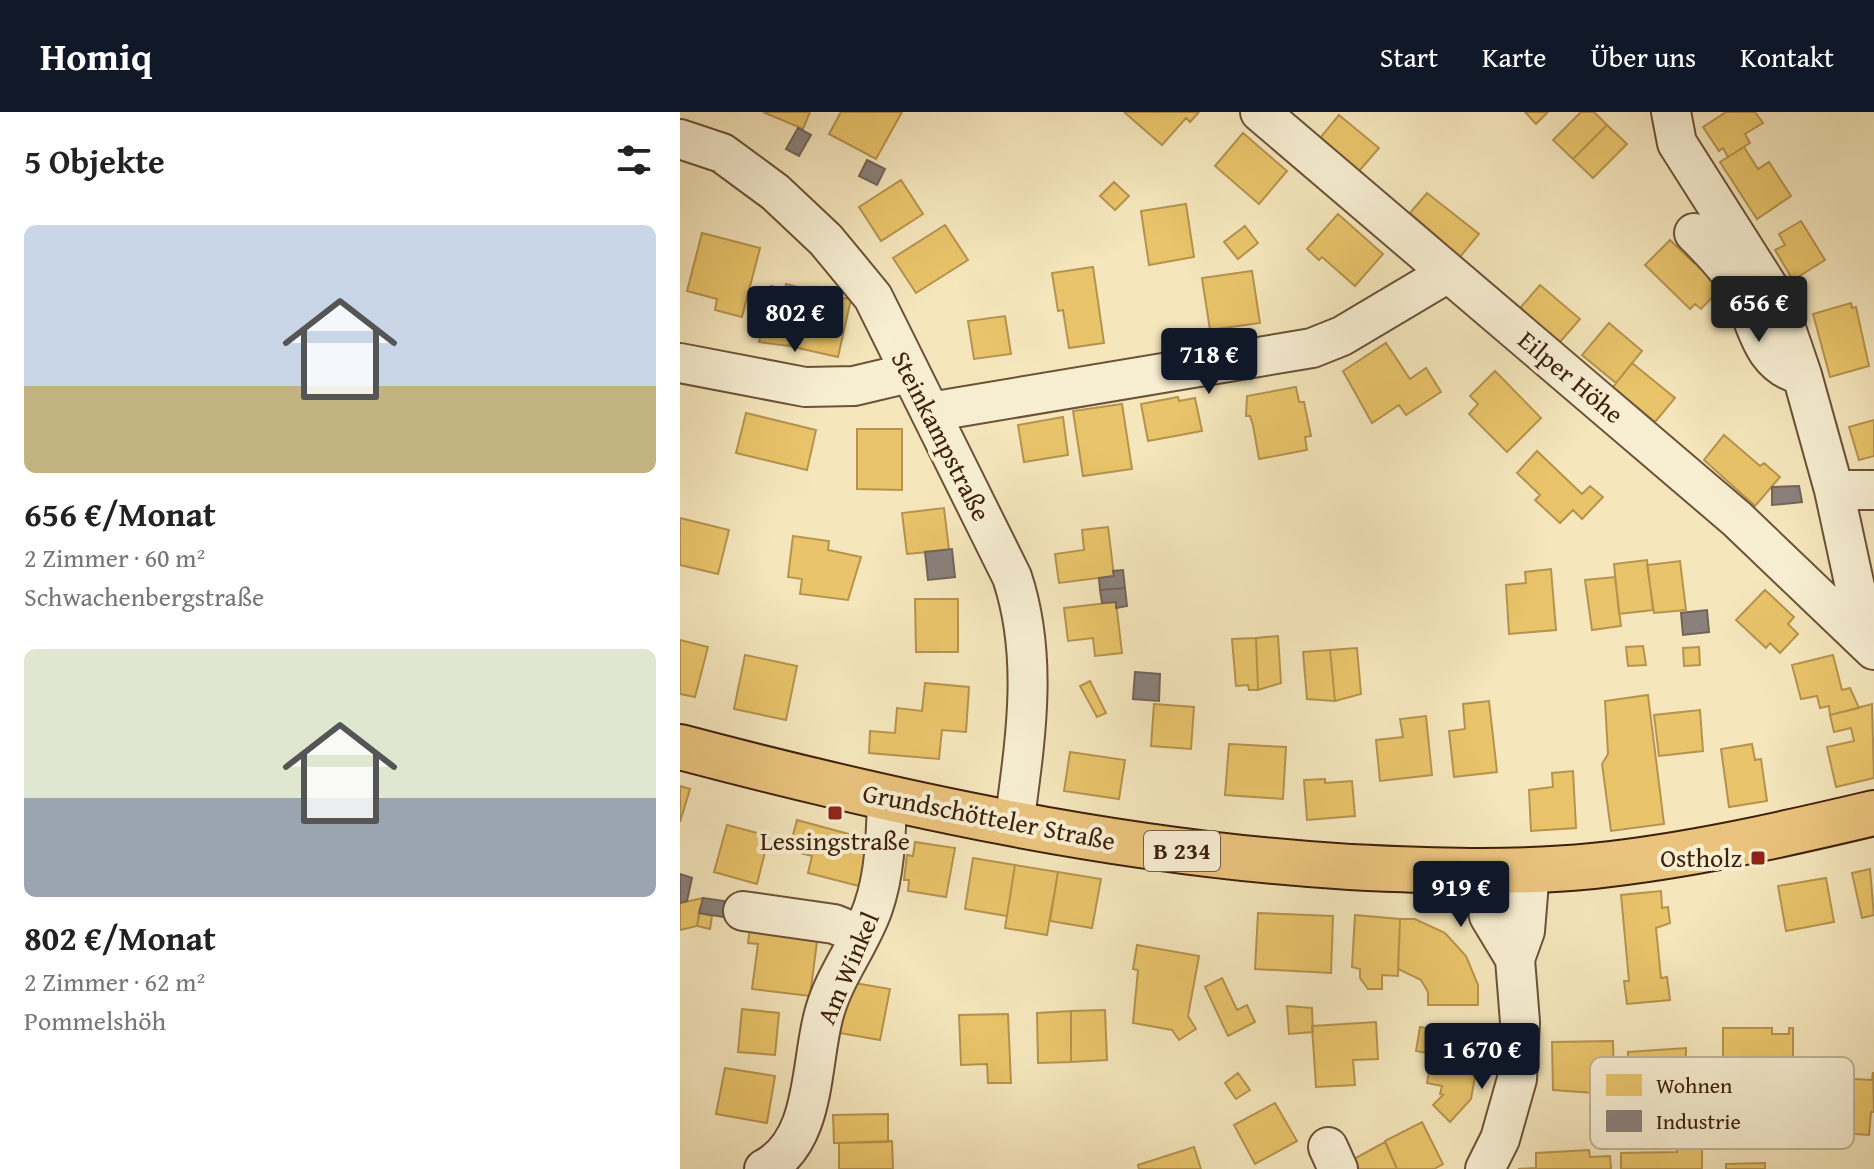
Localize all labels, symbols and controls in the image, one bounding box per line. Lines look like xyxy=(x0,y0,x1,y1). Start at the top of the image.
text: Homiq xyxy=(40,28,152,84)
text: Start xyxy=(1380,36,1438,77)
text: Karte xyxy=(1482,36,1546,77)
text: Über uns xyxy=(1590,36,1696,77)
text: Kontakt xyxy=(1740,36,1834,77)
text: 5 Objekte xyxy=(24,136,165,185)
icon: filters xyxy=(612,138,656,182)
pin: 656 € xyxy=(1703,276,1815,344)
icon: home xyxy=(268,277,412,421)
text: 656 € xyxy=(1729,282,1789,321)
pin: 802 € xyxy=(739,286,851,354)
text: 802 € xyxy=(765,292,825,331)
street label: Eilper Höhe xyxy=(1510,321,1633,433)
pin: 718 € xyxy=(1153,328,1265,396)
text: 718 € xyxy=(1179,334,1239,373)
street label: Steinkampstraße xyxy=(882,344,1001,528)
text: 656 €/Monat xyxy=(24,489,216,538)
text: 2 Zimmer · 60 m² xyxy=(24,538,205,577)
text: Schwachenbergstraße xyxy=(24,577,264,616)
icon: home xyxy=(268,701,412,845)
street label: Grundschötteler Straße xyxy=(859,773,1119,860)
marker: Lessingstraße xyxy=(826,804,844,822)
place label: Lessingstraße xyxy=(760,821,910,860)
road number: B 234 xyxy=(1144,831,1220,871)
place label: Ostholz xyxy=(1660,838,1742,877)
marker: Ostholz xyxy=(1749,849,1767,867)
pin: 919 € xyxy=(1405,861,1517,929)
text: 919 € xyxy=(1431,867,1491,906)
street label: Am Winkel xyxy=(806,905,889,1030)
text: 802 €/Monat xyxy=(24,913,216,962)
text: 2 Zimmer · 62 m² xyxy=(24,962,205,1001)
text: Pommelshöh xyxy=(24,1001,166,1040)
pin: 1 670 € xyxy=(1408,1023,1556,1091)
text: 1 670 € xyxy=(1443,1029,1521,1068)
legend xyxy=(1590,1057,1854,1149)
text: Wohnen xyxy=(1656,1069,1733,1101)
text: Industrie xyxy=(1656,1105,1741,1137)

